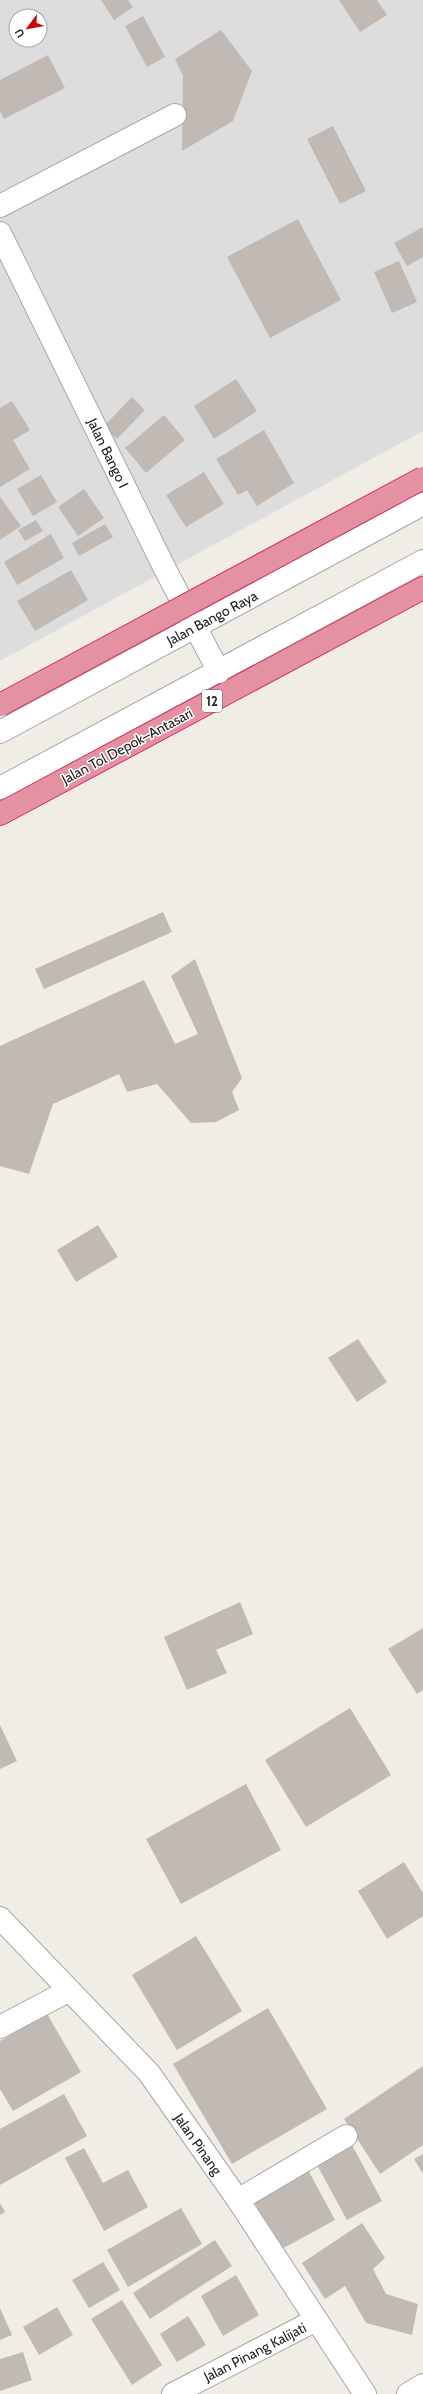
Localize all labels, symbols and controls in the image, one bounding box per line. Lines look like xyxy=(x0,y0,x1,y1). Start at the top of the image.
north arrow xyxy=(8,8,48,48)
text: U xyxy=(11,26,28,40)
street label: Jalan Bango I xyxy=(83,414,133,491)
street label: Jalan Bango Raya xyxy=(163,586,261,650)
road number: 12 xyxy=(202,690,222,712)
street label: Jalan Tol Depok–Antasari xyxy=(58,704,196,789)
street label: Jalan Pinang xyxy=(170,2109,226,2179)
street label: Jalan Pinang Kalijati xyxy=(200,2318,309,2386)

